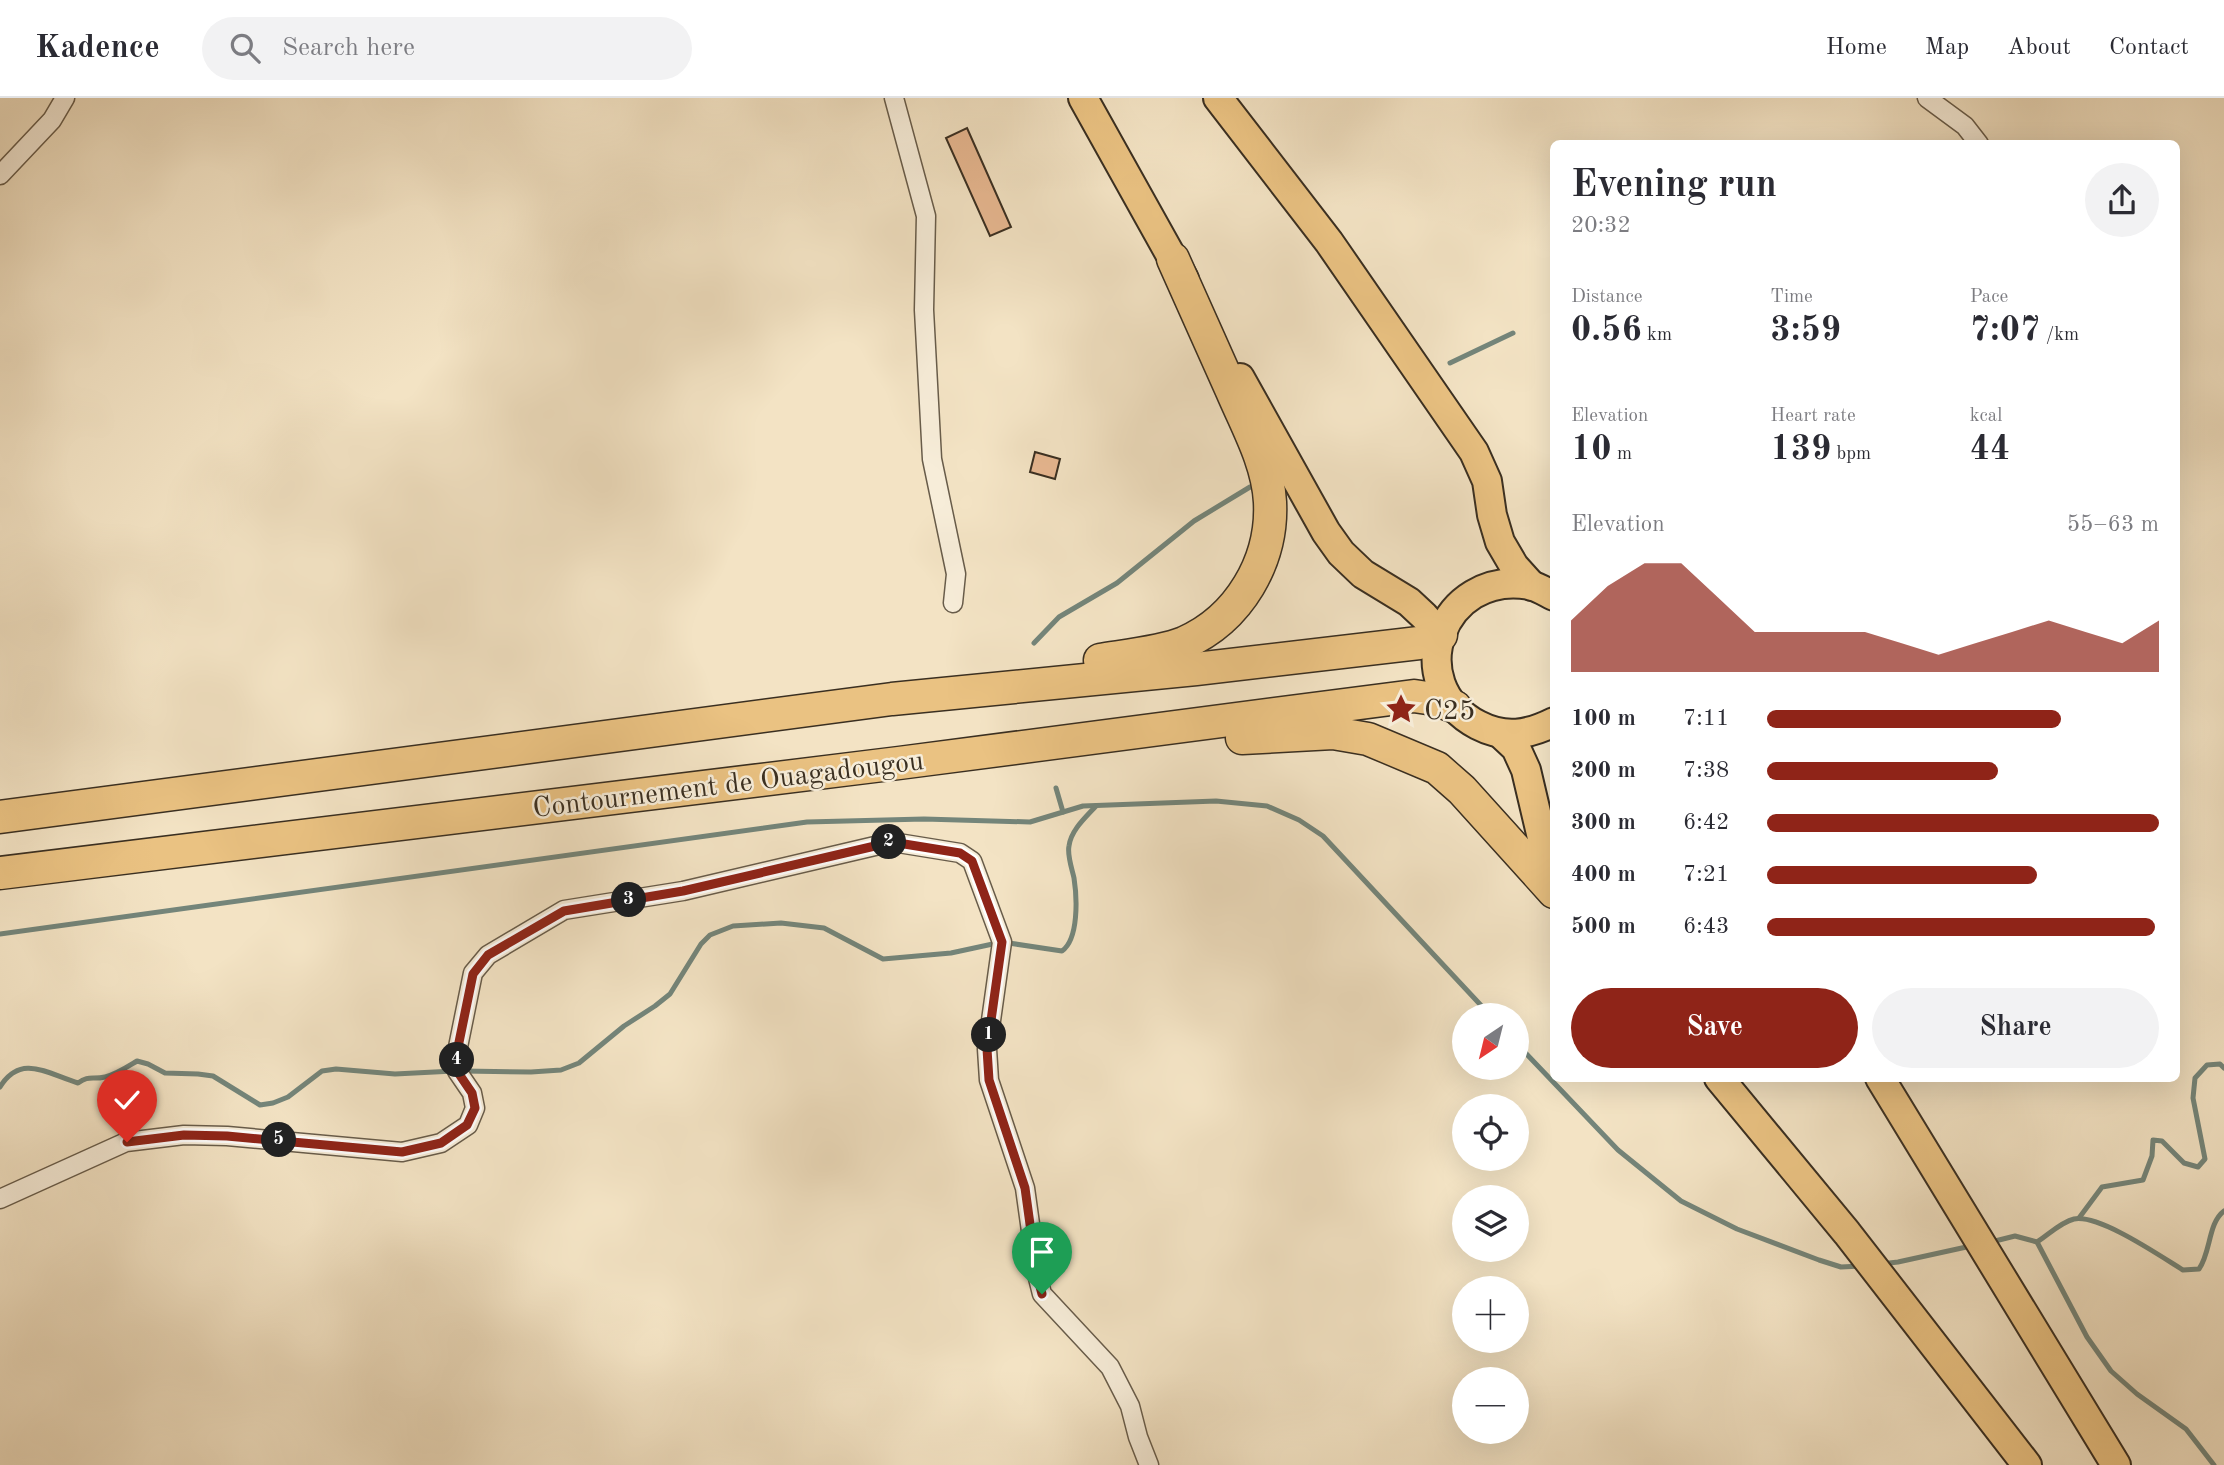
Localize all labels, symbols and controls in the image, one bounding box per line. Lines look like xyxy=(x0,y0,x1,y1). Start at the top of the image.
search box xyxy=(202,17,692,80)
icon: search xyxy=(226,29,264,67)
text: Kadence xyxy=(35,32,160,65)
text: Search here xyxy=(282,35,415,61)
text: Home xyxy=(1826,36,1887,60)
text: Map xyxy=(1925,36,1969,60)
text: About xyxy=(2007,36,2071,60)
text: Contact xyxy=(2109,36,2189,60)
button: share xyxy=(2085,163,2159,237)
text: Evening run xyxy=(1571,167,1777,205)
text: 20:32 xyxy=(1571,214,1631,237)
text: Distance xyxy=(1571,288,1643,307)
text: Time xyxy=(1770,288,1813,307)
text: Pace xyxy=(1970,288,2008,307)
text: 0.56 xyxy=(1571,313,1642,348)
text: 3:59 xyxy=(1770,313,1841,348)
text: 7:07 xyxy=(1970,313,2040,348)
text: km xyxy=(1642,326,1672,345)
text: /km xyxy=(2040,326,2079,345)
text: Elevation xyxy=(1571,407,1648,426)
text: Heart rate xyxy=(1770,407,1856,426)
text: kcal xyxy=(1970,407,2002,426)
text: 10 xyxy=(1571,432,1612,467)
text: 139 xyxy=(1770,432,1831,467)
text: 44 xyxy=(1970,432,2010,467)
text: m xyxy=(1612,445,1632,464)
text: bpm xyxy=(1831,445,1871,464)
text: Elevation xyxy=(1571,513,1665,536)
text: 55–63 m xyxy=(2067,513,2159,536)
place icon: C25 xyxy=(1384,692,1418,726)
place label: C25 xyxy=(1424,698,1475,726)
text: 100 m xyxy=(1571,707,1636,730)
text: 7:11 xyxy=(1683,707,1729,730)
street label: Contournement de Ouagadougou xyxy=(531,748,926,824)
text: 200 m xyxy=(1571,759,1636,782)
text: 7:38 xyxy=(1683,759,1729,782)
text: 300 m xyxy=(1571,811,1636,834)
text: 6:42 xyxy=(1683,811,1729,834)
pin: 2 xyxy=(872,824,906,860)
text: 2 xyxy=(883,832,894,851)
text: 400 m xyxy=(1571,863,1636,886)
text: 7:21 xyxy=(1683,863,1729,886)
pin: 3 xyxy=(612,882,646,918)
text: 3 xyxy=(623,890,634,909)
text: 500 m xyxy=(1571,915,1636,938)
text: 6:43 xyxy=(1683,915,1729,938)
button: Save xyxy=(1571,988,1858,1068)
button: Share xyxy=(1872,988,2159,1068)
north arrow xyxy=(1452,1003,1530,1080)
map controls xyxy=(1452,1003,1529,1444)
pin: 1 xyxy=(972,1018,1006,1052)
text: 1 xyxy=(983,1025,994,1044)
pin: 4 xyxy=(440,1042,475,1077)
text: 4 xyxy=(451,1050,462,1069)
pin xyxy=(97,1070,157,1142)
icon: check xyxy=(108,1081,146,1119)
button: locate xyxy=(1452,1094,1529,1171)
pin: 5 xyxy=(262,1122,296,1158)
text: 5 xyxy=(273,1130,284,1149)
button: layers xyxy=(1452,1185,1529,1262)
pin xyxy=(1012,1222,1072,1294)
icon: arrive xyxy=(1023,1233,1061,1271)
button: + xyxy=(1452,1276,1529,1353)
button: − xyxy=(1452,1367,1529,1444)

